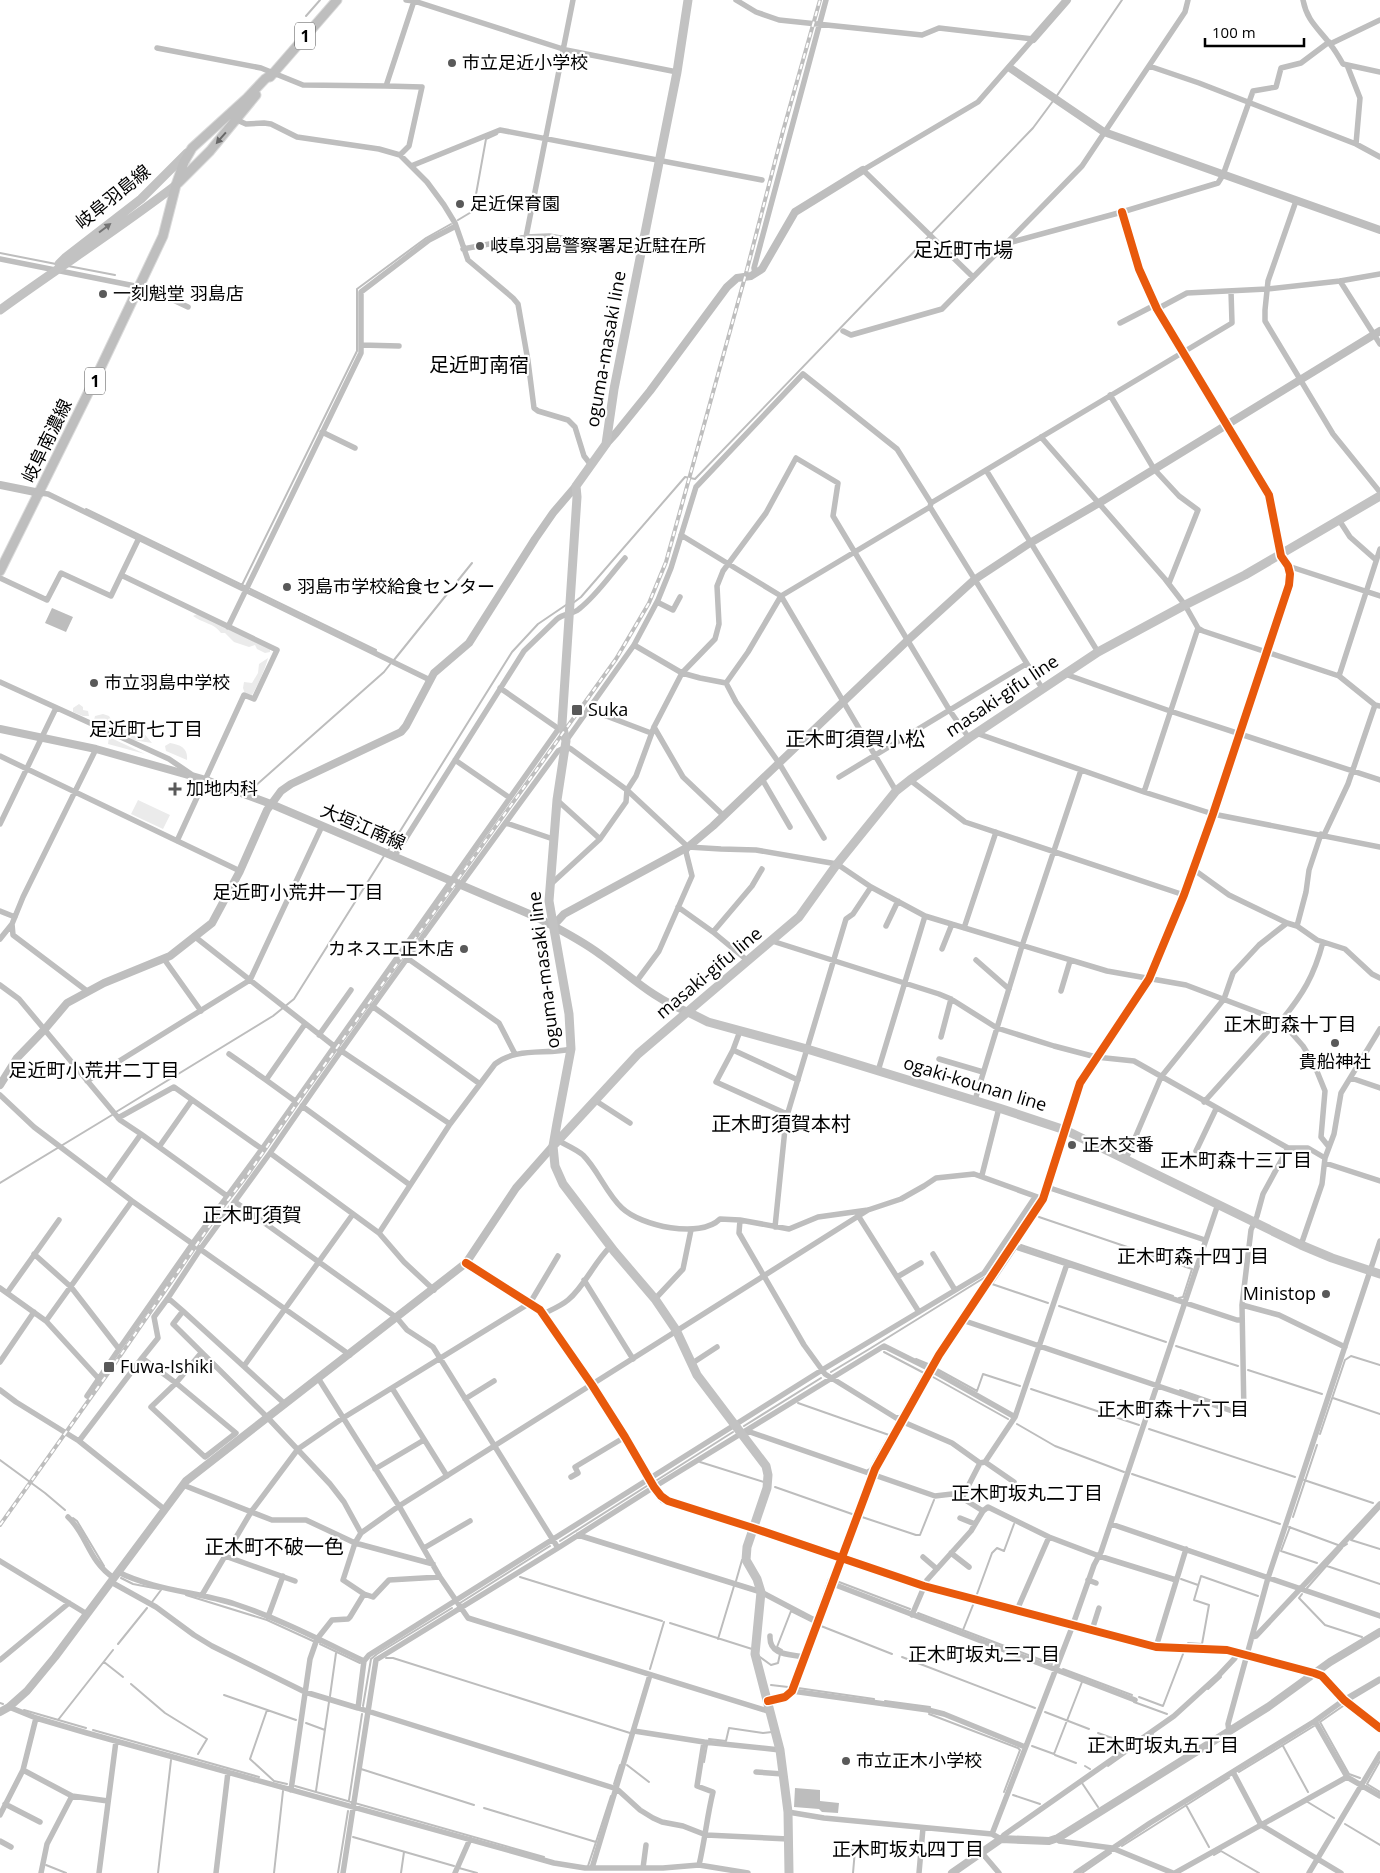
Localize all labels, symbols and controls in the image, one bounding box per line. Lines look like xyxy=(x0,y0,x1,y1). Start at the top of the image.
scale bar xyxy=(1205,15,1304,47)
road number: 1 xyxy=(295,22,315,50)
text: 100 m xyxy=(1212,22,1256,42)
place label: 市立足近小学校 xyxy=(462,50,588,74)
marker: 市立足近小学校 xyxy=(446,57,458,69)
one-way arrow xyxy=(215,131,227,143)
street label: 岐阜羽島線 xyxy=(70,159,155,234)
place label: 足近保育園 xyxy=(470,191,560,215)
marker: 足近保育園 xyxy=(454,198,466,210)
one-way arrow xyxy=(98,222,111,233)
place label: 岐阜羽島警察署足近駐在所 xyxy=(490,233,706,257)
district label: 足近町市場 xyxy=(913,236,1013,263)
marker: 岐阜羽島警察署足近駐在所 xyxy=(474,240,486,252)
street label: oguma-masaki line xyxy=(579,269,631,429)
place label: 一刻魁堂 羽島店 xyxy=(113,281,244,305)
marker: 一刻魁堂 羽島店 xyxy=(97,288,109,300)
district label: 足近町南宿 xyxy=(429,351,529,378)
road number: 1 xyxy=(85,368,105,394)
street label: 岐阜南濃線 xyxy=(16,395,77,486)
place label: 羽島市学校給食センター xyxy=(297,574,495,598)
marker: 羽島市学校給食センター xyxy=(281,581,293,593)
street label: masaki-gifu line xyxy=(940,648,1063,742)
place label: 市立羽島中学校 xyxy=(104,670,230,694)
marker: 市立羽島中学校 xyxy=(88,677,100,689)
place label: Suka xyxy=(588,697,628,721)
marker: Suka xyxy=(570,703,584,717)
district label: 足近町七丁目 xyxy=(89,716,203,742)
district label: 正木町須賀小松 xyxy=(785,725,925,752)
place label: 加地内科 xyxy=(186,776,258,800)
marker: 加地内科 xyxy=(168,782,182,796)
street label: 大垣江南線 xyxy=(317,797,410,855)
district label: 足近町小荒井一丁目 xyxy=(212,879,384,905)
street label: oguma-masaki line xyxy=(521,890,565,1050)
street label: masaki-gifu line xyxy=(650,921,766,1024)
place label: カネスエ正木店 xyxy=(328,936,454,960)
marker: カネスエ正木店 xyxy=(458,943,470,955)
district label: 正木町森十丁目 xyxy=(1223,1011,1357,1037)
marker: 貴船神社 xyxy=(1329,1037,1341,1049)
place label: 貴船神社 xyxy=(1299,1049,1371,1073)
street label: ogaki-kounan line xyxy=(901,1050,1050,1116)
district label: 足近町小荒井二丁目 xyxy=(8,1057,180,1083)
district label: 正木町須賀本村 xyxy=(711,1110,851,1137)
place label: 正木交番 xyxy=(1082,1132,1154,1156)
marker: 正木交番 xyxy=(1066,1139,1078,1151)
district label: 正木町森十三丁目 xyxy=(1160,1147,1312,1173)
district label: 正木町須賀 xyxy=(202,1201,302,1228)
district label: 正木町森十四丁目 xyxy=(1117,1243,1269,1269)
place label: Ministop xyxy=(1243,1281,1316,1305)
marker: Ministop xyxy=(1320,1288,1332,1300)
place label: Fuwa-Ishiki xyxy=(120,1354,213,1378)
marker: Fuwa-Ishiki xyxy=(102,1360,116,1374)
district label: 正木町森十六丁目 xyxy=(1097,1396,1249,1422)
district label: 正木町坂丸二丁目 xyxy=(951,1480,1103,1506)
district label: 正木町不破一色 xyxy=(204,1533,344,1560)
district label: 正木町坂丸三丁目 xyxy=(908,1641,1060,1667)
district label: 正木町坂丸五丁目 xyxy=(1087,1732,1239,1758)
place label: 市立正木小学校 xyxy=(856,1748,982,1772)
marker: 市立正木小学校 xyxy=(840,1755,852,1767)
district label: 正木町坂丸四丁目 xyxy=(832,1836,984,1862)

